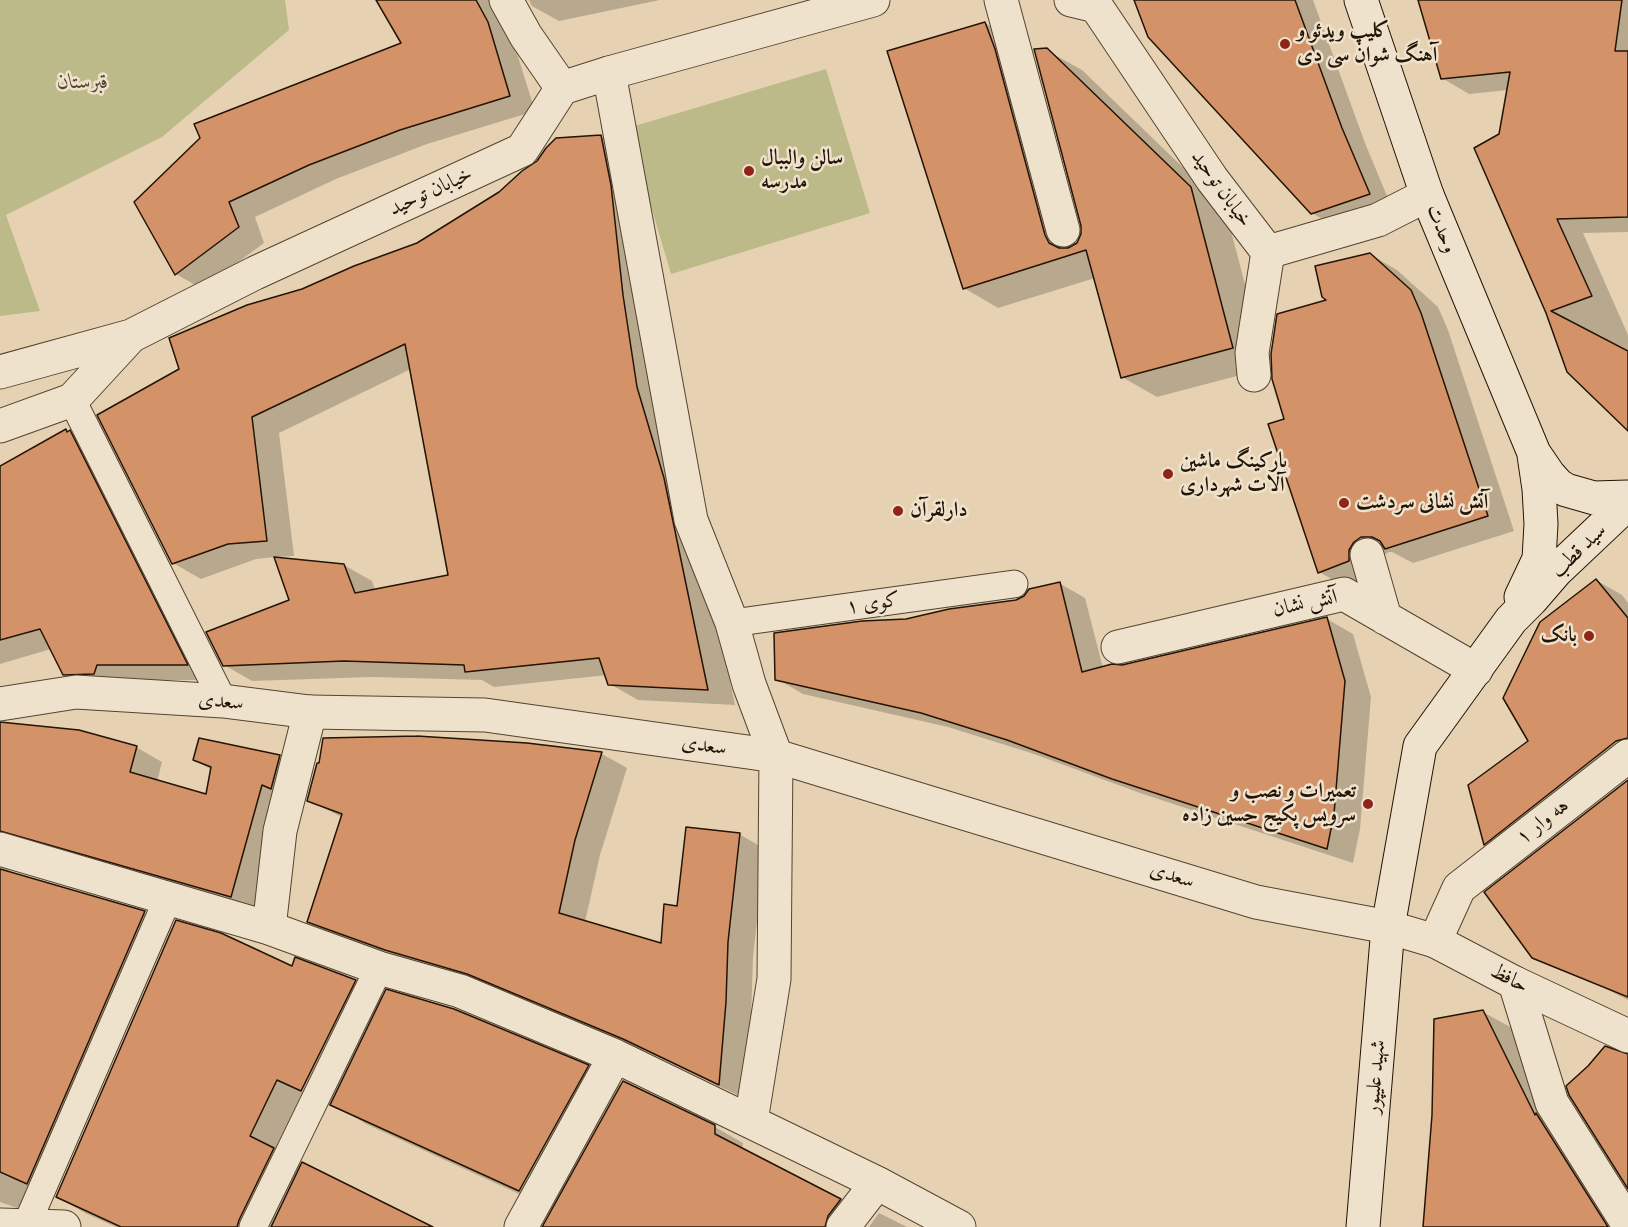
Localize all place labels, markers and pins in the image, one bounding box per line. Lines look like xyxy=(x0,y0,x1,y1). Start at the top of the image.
place label: کلیپ ویدئو و آهنگ شوان سی دی xyxy=(1297,19,1437,69)
marker: کلیپ ویدئو و آهنگ شوان سی دی xyxy=(1278,37,1292,51)
place label: سالن والببال مدرسه xyxy=(761,146,843,196)
marker: سالن والببال مدرسه xyxy=(742,164,756,178)
place label: پارکینگ ماشین آلات شهرداری xyxy=(1180,449,1287,499)
marker: پارکینگ ماشین آلات شهرداری xyxy=(1161,467,1175,481)
place label: آتش نشانی سردشت xyxy=(1356,490,1488,516)
marker: آتش نشانی سردشت xyxy=(1337,496,1351,510)
place label: دارلقرآن xyxy=(910,498,968,524)
marker: دارلقرآن xyxy=(891,504,905,518)
place label: بانک xyxy=(1540,623,1577,649)
marker: بانک xyxy=(1582,629,1596,643)
place label: تعمیرات و نصب و سرویس پکیج حسین زاده xyxy=(1182,779,1356,829)
marker: تعمیرات و نصب و سرویس پکیج حسین زاده xyxy=(1361,797,1375,811)

